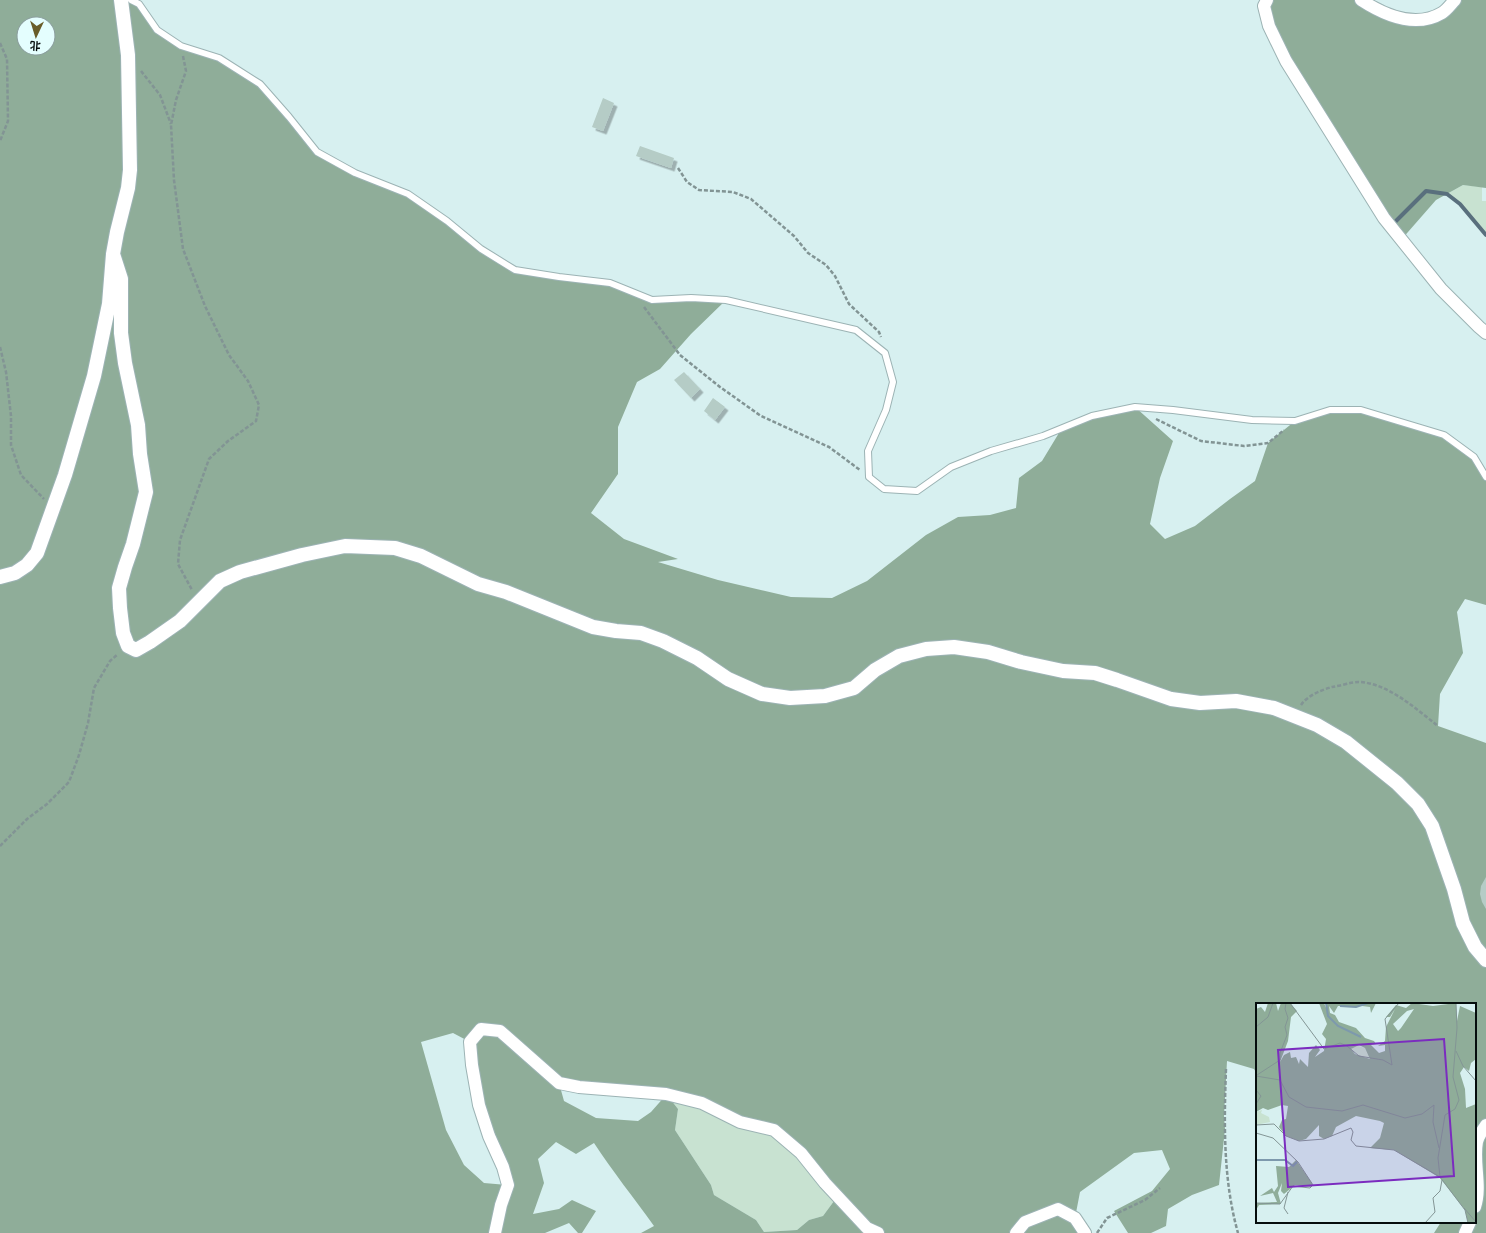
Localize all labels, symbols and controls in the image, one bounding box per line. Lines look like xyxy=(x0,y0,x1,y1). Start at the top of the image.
north arrow xyxy=(16,16,56,56)
text: 北 xyxy=(29,39,41,52)
inset map xyxy=(1256,1003,1476,1223)

